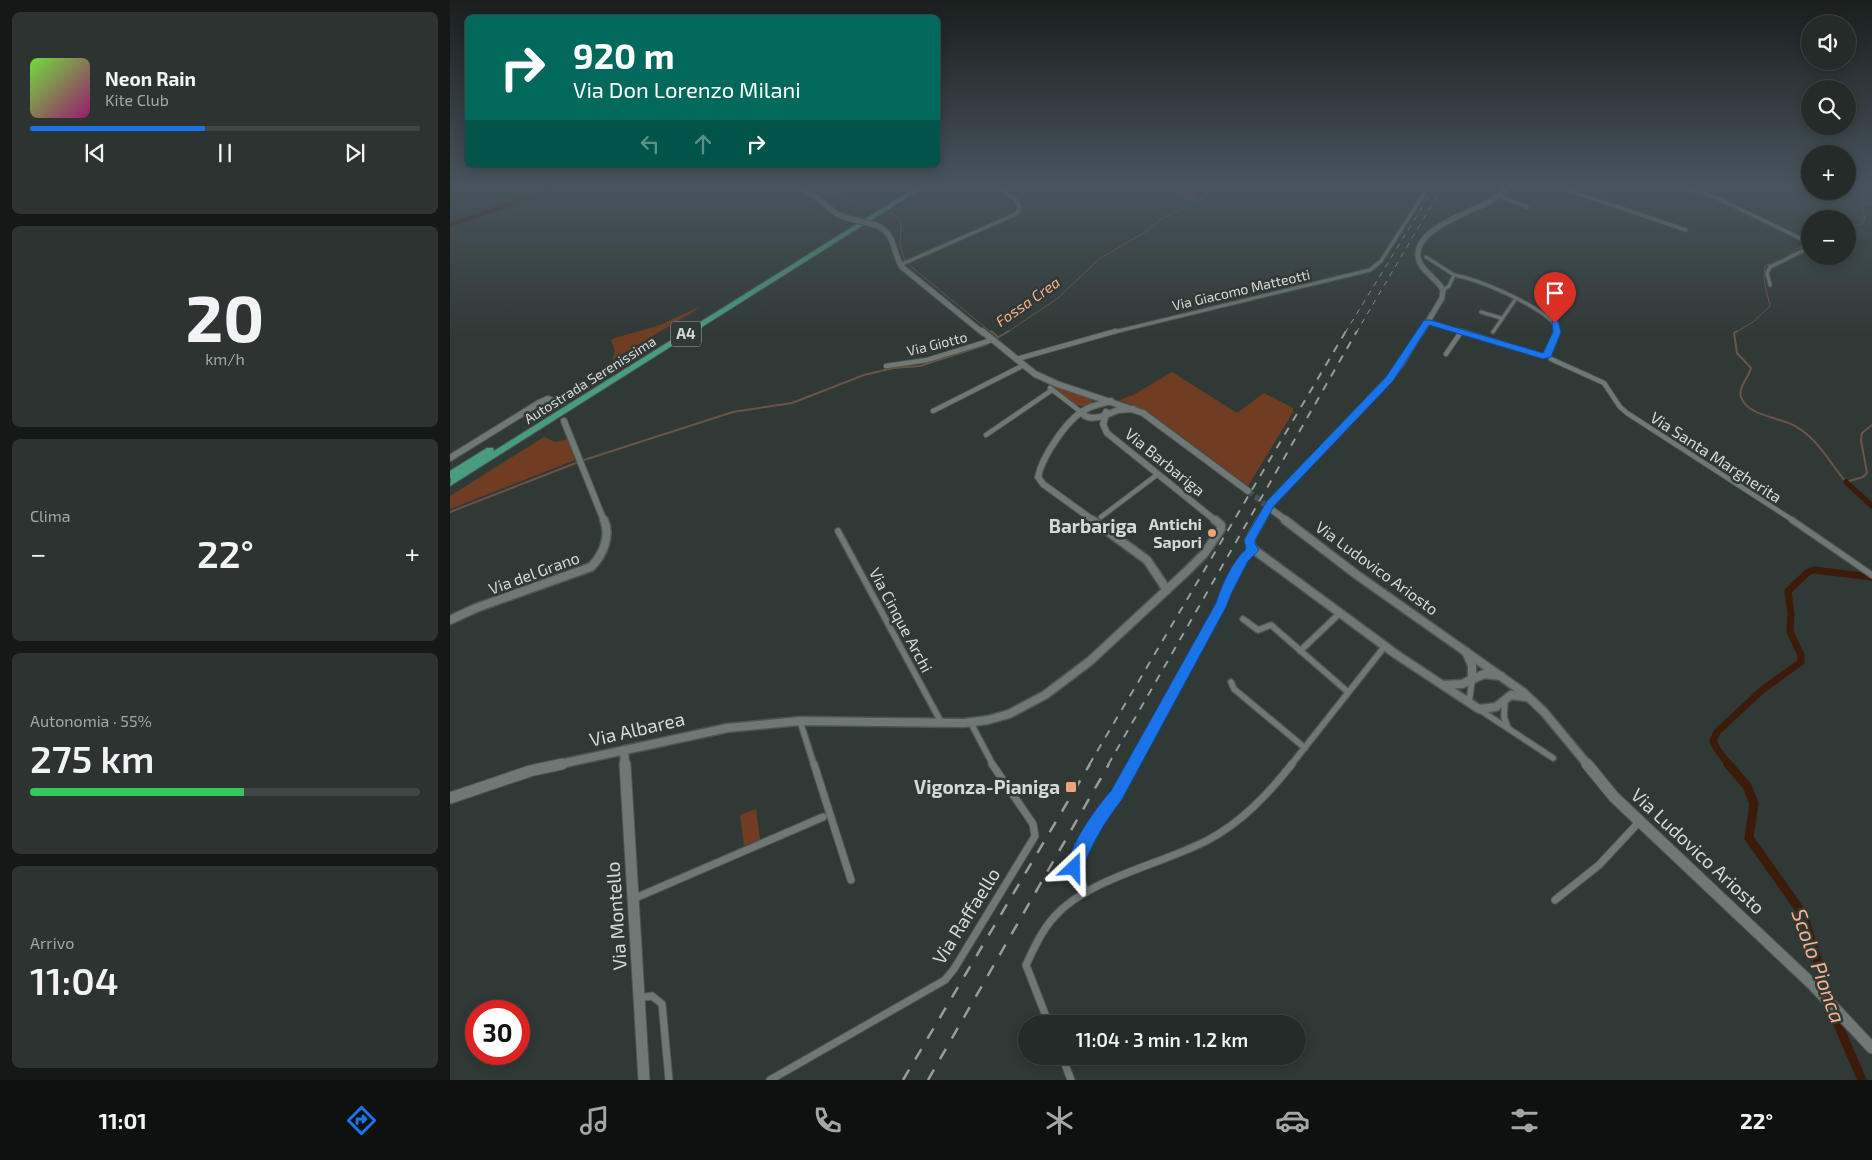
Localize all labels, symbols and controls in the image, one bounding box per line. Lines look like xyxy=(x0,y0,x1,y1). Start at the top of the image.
map controls xyxy=(1801,15,1856,265)
button: sound xyxy=(1801,15,1856,70)
text: 920 m xyxy=(573,34,674,76)
icon: right xyxy=(490,35,555,100)
text: Neon Rain xyxy=(105,67,196,90)
text: Via Don Lorenzo Milani xyxy=(573,76,801,102)
button: search xyxy=(1801,80,1856,135)
text: Kite Club xyxy=(105,90,169,109)
icon: left xyxy=(636,130,664,158)
icon: ahead xyxy=(689,130,717,158)
icon: right xyxy=(742,130,770,158)
icon: previous xyxy=(81,139,109,167)
icon: pause xyxy=(211,139,239,167)
icon: next xyxy=(341,139,369,167)
button: + xyxy=(1801,145,1856,200)
button: − xyxy=(1801,210,1856,265)
street label: Via Giacomo Matteotti xyxy=(1170,265,1312,314)
water label: Fossa Crea xyxy=(992,272,1063,330)
pin xyxy=(1534,272,1576,323)
text: 20 xyxy=(186,277,264,355)
icon: arrive xyxy=(1541,279,1569,307)
road number: A4 xyxy=(671,322,701,346)
street label: Via Giotto xyxy=(905,328,969,359)
street label: Autostrada Serenissima xyxy=(521,332,659,427)
text: km/h xyxy=(205,349,245,368)
street label: Via Santa Margherita xyxy=(1647,407,1786,506)
street label: Via Barbariga xyxy=(1122,424,1209,500)
text: Clima xyxy=(30,506,71,525)
district label: Barbariga xyxy=(1049,514,1137,537)
place label: Antichi Sapori xyxy=(1149,514,1202,551)
street label: Via Ludovico Ariosto xyxy=(1312,517,1442,618)
marker: Antichi Sapori xyxy=(1206,527,1218,539)
text: 22° xyxy=(197,530,254,576)
text: − xyxy=(30,536,46,570)
text: + xyxy=(405,536,420,570)
street label: Via del Grano xyxy=(486,547,582,598)
street label: Via Cinque Archi xyxy=(866,564,937,675)
street label: Via Albarea xyxy=(587,706,687,751)
text: Autonomia · 55% xyxy=(30,711,152,730)
text: 275 km xyxy=(30,735,154,781)
place label: Vigonza-Pianiga xyxy=(914,775,1060,798)
marker: Vigonza-Pianiga xyxy=(1064,780,1078,794)
street label: Via Ludovico Ariosto xyxy=(1627,783,1770,918)
position arrow xyxy=(1047,841,1099,893)
street label: Via Montello xyxy=(600,861,631,971)
street label: Via Raffaello xyxy=(927,863,1004,968)
water label: Scolo Pionca xyxy=(1787,905,1852,1026)
text: Arrivo xyxy=(30,933,74,952)
text: 11:04 xyxy=(30,957,119,1003)
speed limit sign: 30 xyxy=(465,1000,530,1065)
text: 11:04 · 3 min · 1.2 km xyxy=(1076,1028,1248,1051)
icon: directions xyxy=(344,1103,379,1138)
icon: music xyxy=(577,1103,612,1138)
icon: phone xyxy=(810,1103,845,1138)
icon: climate xyxy=(1042,1103,1077,1138)
icon: car xyxy=(1275,1103,1310,1138)
icon: filters xyxy=(1507,1103,1542,1138)
text: 11:01 xyxy=(99,1107,147,1133)
text: 22° xyxy=(1740,1107,1773,1133)

